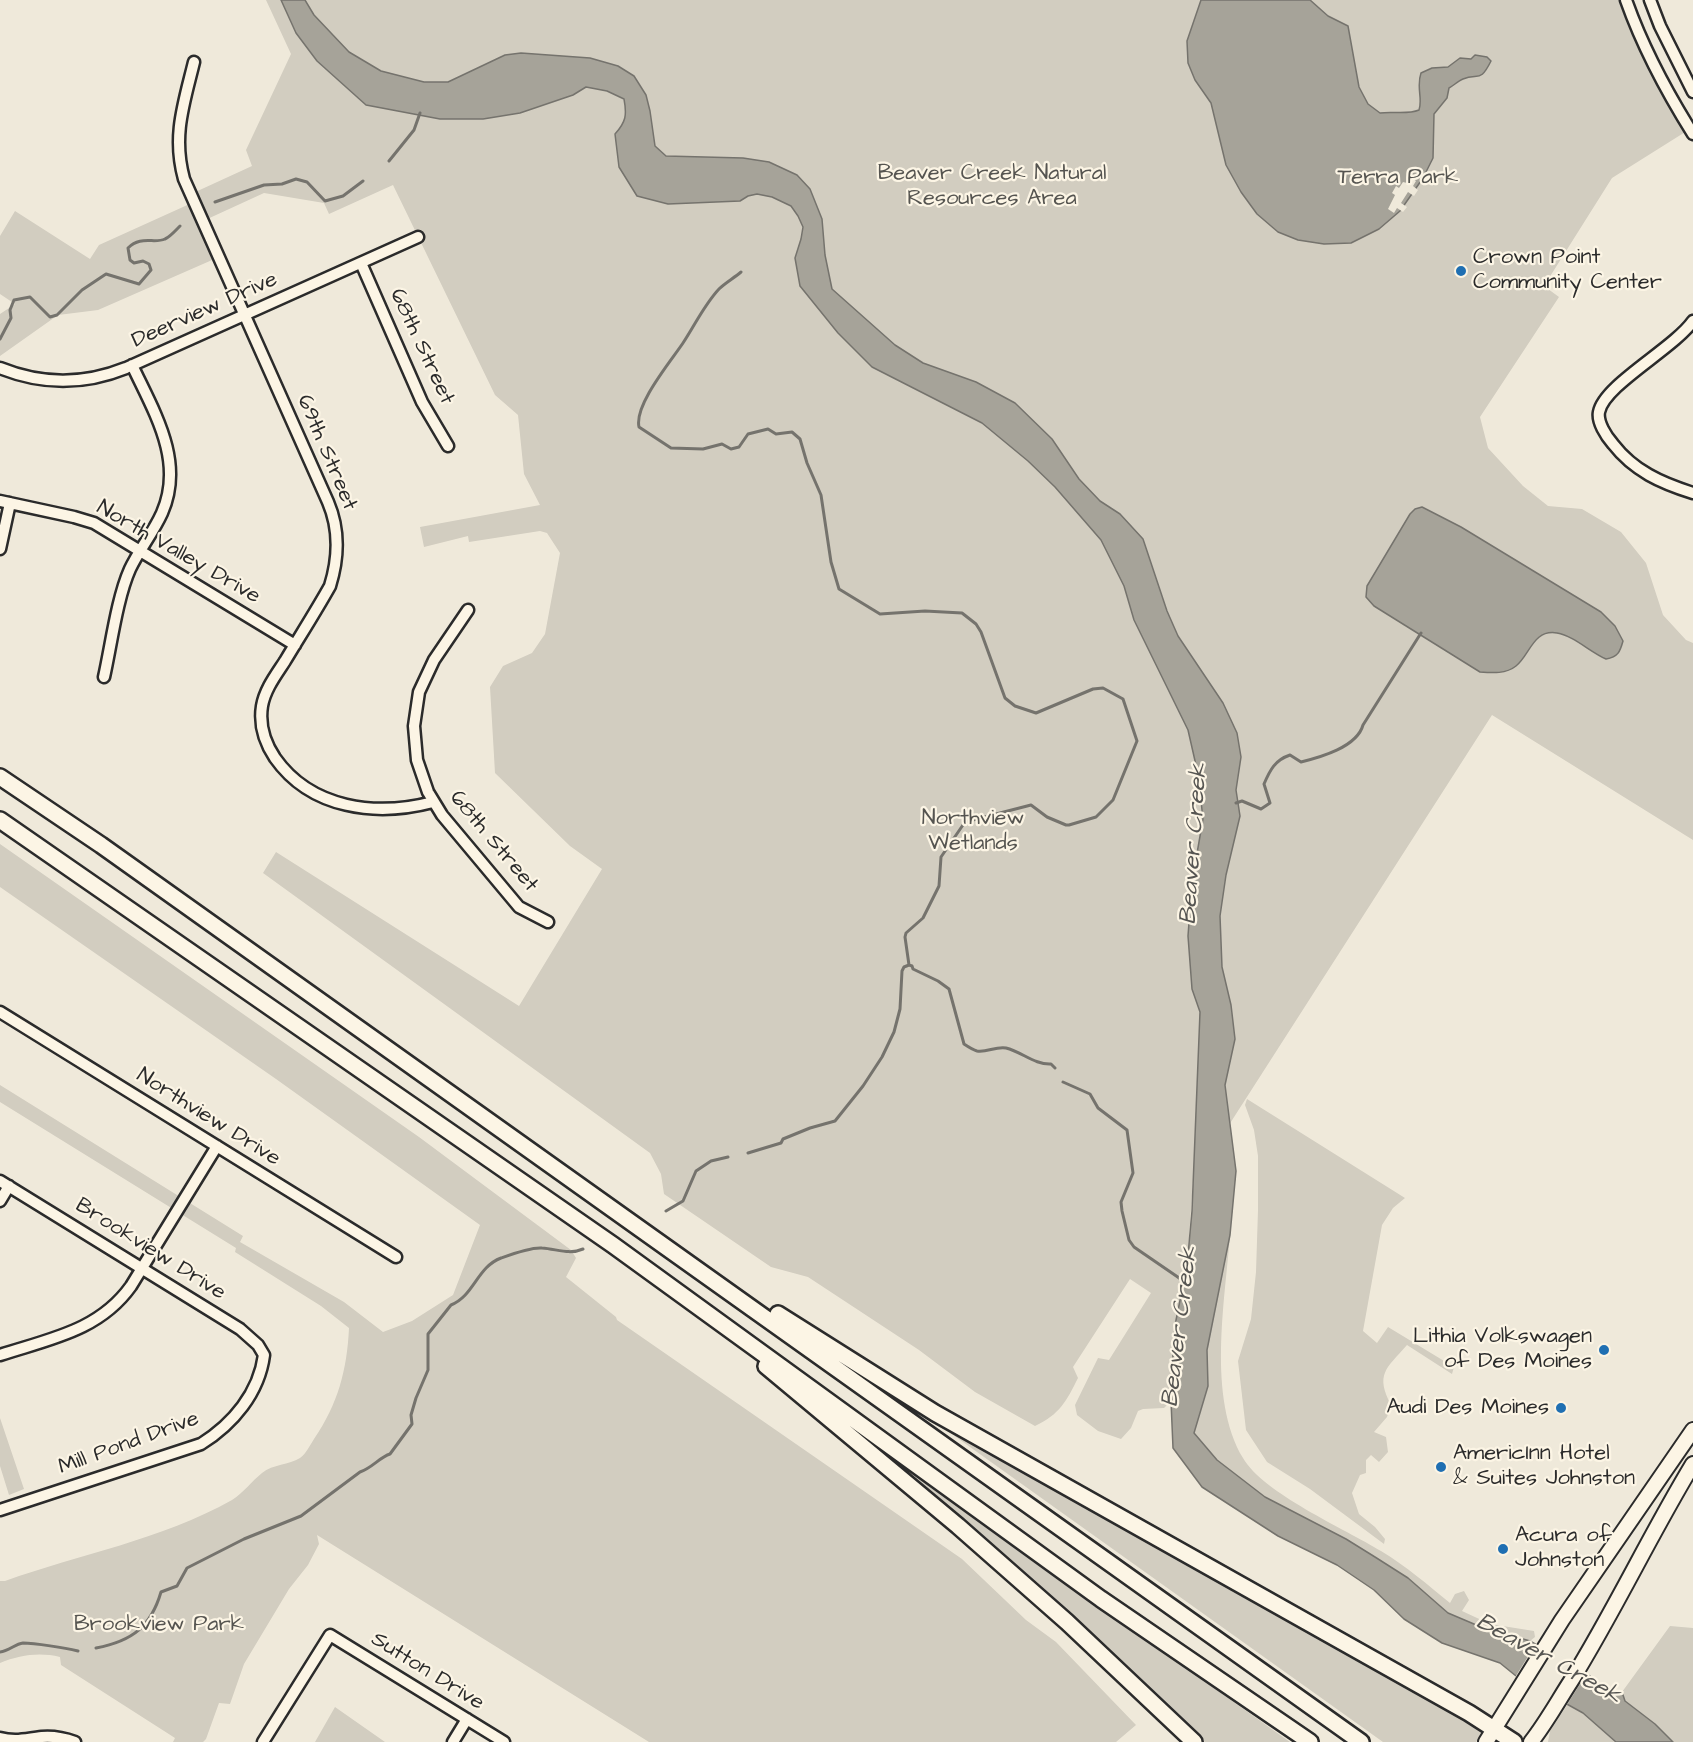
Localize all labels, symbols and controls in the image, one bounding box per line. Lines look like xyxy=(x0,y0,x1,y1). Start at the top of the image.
park label: Beaver Creek Natural Resources Area xyxy=(878,161,1106,212)
park label: Terra Park xyxy=(1338,165,1458,191)
place label: Crown Point Community Center xyxy=(1473,245,1662,296)
marker: Crown Point Community Center xyxy=(1454,264,1468,278)
street label: Deerview Drive xyxy=(128,267,282,355)
street label: 68th Street xyxy=(383,285,459,409)
street label: 69th Street xyxy=(290,391,362,515)
street label: North Valley Drive xyxy=(91,495,265,611)
water label: Beaver Creek xyxy=(1175,762,1215,926)
street label: 68th Street xyxy=(443,786,543,898)
park label: Northview Wetlands xyxy=(922,806,1024,858)
street label: Northview Drive xyxy=(131,1063,285,1173)
street label: Brookview Drive xyxy=(70,1193,230,1307)
water label: Beaver Creek xyxy=(1157,1245,1205,1409)
place label: Lithia Volkswagen of Des Moines xyxy=(1413,1324,1592,1376)
marker: Lithia Volkswagen of Des Moines xyxy=(1597,1343,1611,1357)
place label: Audi Des Moines xyxy=(1386,1395,1549,1421)
marker: Audi Des Moines xyxy=(1554,1401,1568,1415)
street label: Mill Pond Drive xyxy=(55,1406,203,1482)
place label: AmericInn Hotel & Suites Johnston xyxy=(1453,1441,1635,1492)
marker: AmericInn Hotel & Suites Johnston xyxy=(1434,1460,1448,1474)
place label: Acura of Johnston xyxy=(1515,1523,1612,1574)
marker: Acura of Johnston xyxy=(1496,1542,1510,1556)
water label: Beaver Creek xyxy=(1470,1608,1626,1712)
park label: Brookview Park xyxy=(74,1612,244,1638)
street label: Sutton Drive xyxy=(366,1627,488,1717)

